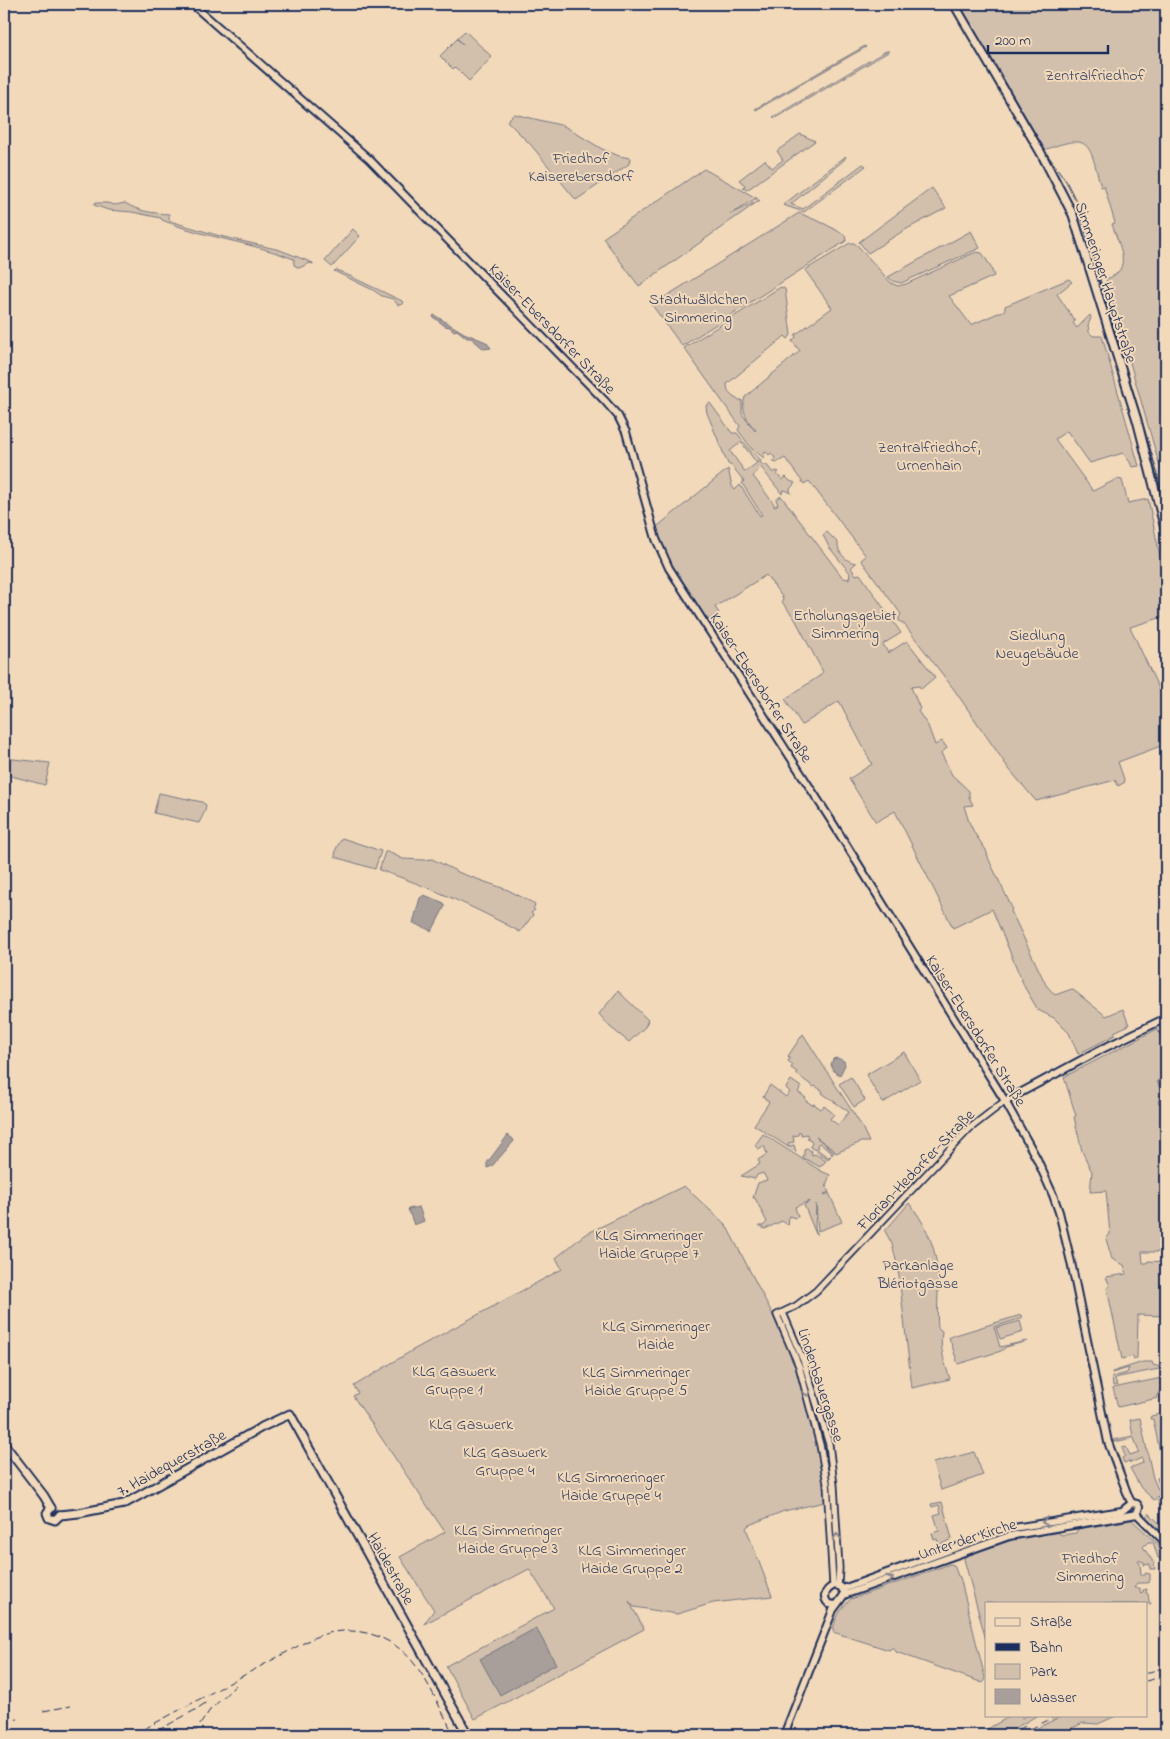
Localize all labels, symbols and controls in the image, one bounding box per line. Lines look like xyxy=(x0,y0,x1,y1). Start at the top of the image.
scale bar xyxy=(988,22,1108,54)
text: 200 m xyxy=(995,30,1031,52)
park label: Zentralfriedhof xyxy=(1045,64,1146,88)
park label: Friedhof Kaiserebersdorf xyxy=(528,147,634,189)
street label: Simmeringer Hauptstraße xyxy=(1068,199,1143,367)
street label: Kaiser-Ebersdorfer Straße xyxy=(482,258,621,401)
park label: Stadtwäldchen Simmering xyxy=(649,288,747,330)
park label: Zentralfriedhof, Urnenhain xyxy=(878,436,981,478)
park label: Erholungsgebiet Simmering xyxy=(793,604,897,646)
street label: Kaiser-Ebersdorfer Straße xyxy=(703,608,818,769)
park label: Siedlung Neugebäude xyxy=(995,624,1079,666)
street label: Kaiser-Ebersdorfer Straße xyxy=(919,951,1032,1112)
street label: Florian-Hedorfer-Straße xyxy=(851,1104,982,1237)
park label: KLG Simmeringer Haide Gruppe 7 xyxy=(595,1224,703,1266)
park label: Parkanlage Blériotgasse xyxy=(877,1254,959,1296)
park label: KLG Simmeringer Haide xyxy=(602,1315,710,1357)
street label: Lindenbauergasse xyxy=(790,1326,850,1446)
park label: KLG Gaswerk Gruppe 1 xyxy=(412,1360,497,1402)
park label: KLG Simmeringer Haide Gruppe 5 xyxy=(582,1361,690,1403)
one-way arrow xyxy=(801,1389,811,1397)
park label: KLG Gaswerk xyxy=(429,1413,514,1437)
street label: 7. Haidequerstraße xyxy=(113,1423,232,1504)
park label: KLG Gaswerk Gruppe 4 xyxy=(463,1441,548,1483)
park label: KLG Simmeringer Haide Gruppe 4 xyxy=(557,1466,665,1508)
street label: Unter der Kirche xyxy=(915,1512,1021,1567)
one-way arrow xyxy=(1041,1517,1049,1527)
park label: KLG Simmeringer Haide Gruppe 3 xyxy=(454,1519,562,1561)
street label: Haidestraße xyxy=(360,1528,420,1610)
one-way arrow xyxy=(832,1533,843,1541)
park label: KLG Simmeringer Haide Gruppe 2 xyxy=(578,1539,686,1581)
park label: Friedhof Simmering xyxy=(1056,1547,1124,1589)
one-way arrow xyxy=(885,1575,893,1585)
legend xyxy=(985,1602,1148,1716)
text: Straße xyxy=(1030,1611,1072,1633)
text: Bahn xyxy=(1029,1637,1063,1659)
text: Park xyxy=(1030,1661,1058,1683)
text: Wasser xyxy=(1030,1687,1077,1709)

